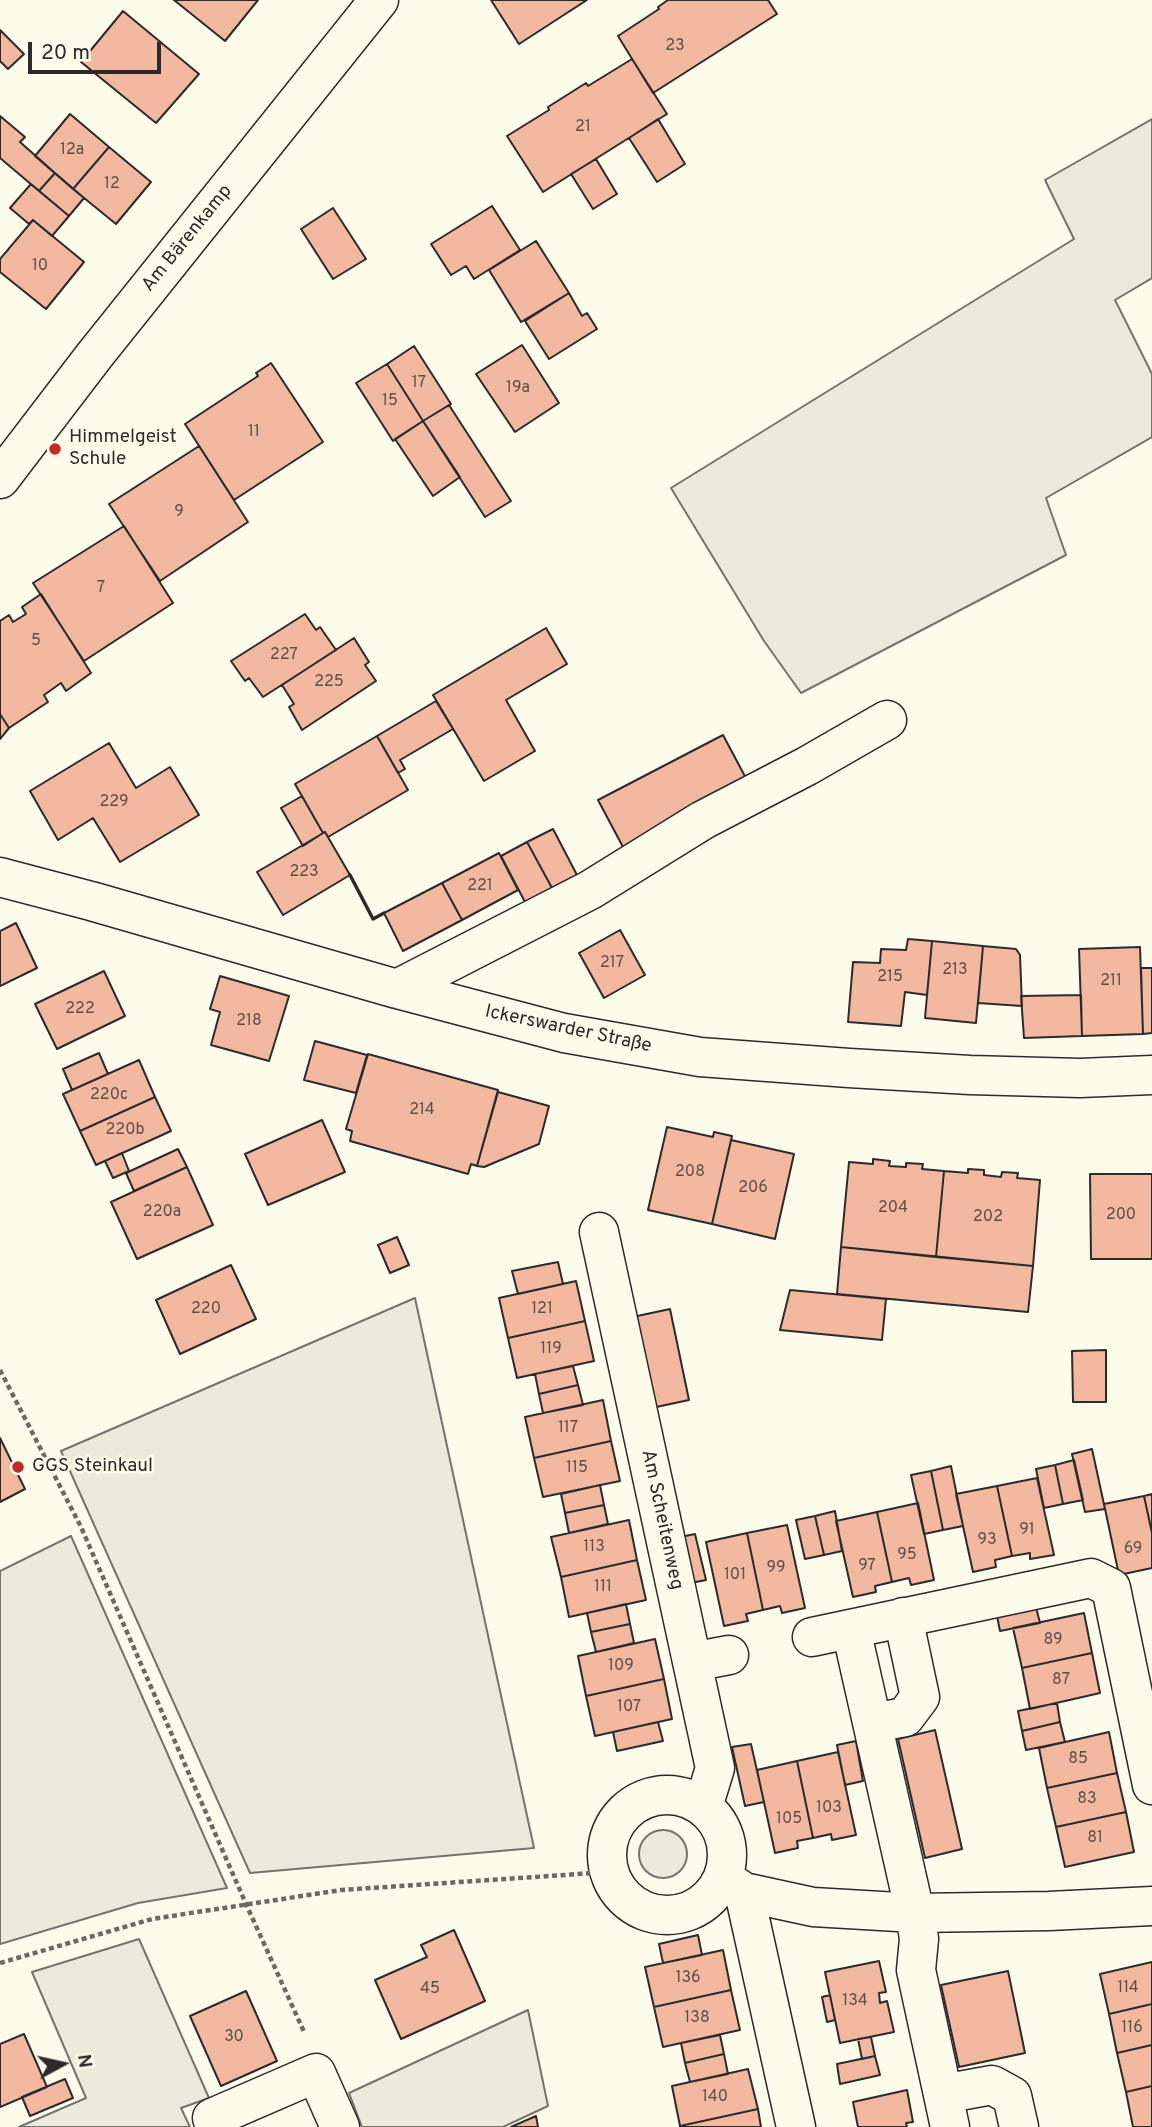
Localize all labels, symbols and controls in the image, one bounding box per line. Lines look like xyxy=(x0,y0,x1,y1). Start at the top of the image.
scale bar xyxy=(32,28,164,72)
house number: 23 xyxy=(665,37,685,57)
text: 20 m xyxy=(41,40,90,67)
house number: 21 xyxy=(575,118,591,138)
house number: 12a xyxy=(60,141,84,161)
house number: 12 xyxy=(104,175,120,195)
street label: Am Bärenkamp xyxy=(138,181,238,297)
house number: 10 xyxy=(32,257,48,277)
house number: 17 xyxy=(412,374,426,394)
house number: 19a xyxy=(506,379,530,399)
house number: 15 xyxy=(382,392,398,412)
house number: 11 xyxy=(248,423,260,443)
place label: Himmelgeist Schule xyxy=(69,427,177,471)
marker: Himmelgeist Schule xyxy=(47,441,63,457)
house number: 9 xyxy=(174,503,184,523)
house number: 7 xyxy=(97,579,105,599)
house number: 5 xyxy=(31,632,41,652)
house number: 227 xyxy=(270,646,298,666)
house number: 225 xyxy=(314,673,344,693)
house number: 229 xyxy=(99,793,129,813)
house number: 223 xyxy=(289,863,319,883)
house number: 221 xyxy=(467,877,493,897)
house number: 217 xyxy=(600,954,624,974)
house number: 213 xyxy=(942,961,968,981)
house number: 215 xyxy=(877,968,903,988)
house number: 211 xyxy=(1100,972,1122,992)
house number: 222 xyxy=(65,1000,95,1020)
street label: Ickerswarder Straße xyxy=(483,1001,653,1059)
house number: 218 xyxy=(236,1012,262,1032)
house number: 220c xyxy=(90,1086,128,1106)
house number: 214 xyxy=(409,1101,435,1121)
house number: 220b xyxy=(106,1121,144,1141)
house number: 208 xyxy=(675,1163,705,1183)
house number: 206 xyxy=(738,1179,768,1199)
house number: 204 xyxy=(878,1199,908,1219)
house number: 220a xyxy=(143,1203,181,1223)
house number: 200 xyxy=(1106,1206,1136,1226)
house number: 202 xyxy=(973,1208,1003,1228)
house number: 220 xyxy=(191,1300,221,1320)
house number: 121 xyxy=(531,1300,553,1320)
house number: 119 xyxy=(540,1340,562,1360)
house number: 117 xyxy=(558,1419,578,1439)
street label: Am Scheitenweg xyxy=(635,1448,687,1592)
place label: GGS Steinkaul xyxy=(32,1456,153,1478)
marker: GGS Steinkaul xyxy=(10,1459,26,1475)
house number: 115 xyxy=(566,1459,588,1479)
house number: 91 xyxy=(1019,1521,1035,1541)
house number: 93 xyxy=(977,1531,997,1551)
house number: 113 xyxy=(583,1538,605,1558)
house number: 69 xyxy=(1124,1540,1142,1560)
house number: 95 xyxy=(897,1546,917,1566)
house number: 97 xyxy=(858,1557,876,1577)
house number: 99 xyxy=(766,1559,786,1579)
house number: 101 xyxy=(724,1566,746,1586)
house number: 111 xyxy=(594,1578,612,1598)
house number: 89 xyxy=(1043,1631,1063,1651)
house number: 109 xyxy=(608,1657,634,1677)
house number: 87 xyxy=(1052,1671,1070,1691)
house number: 107 xyxy=(617,1698,641,1718)
house number: 85 xyxy=(1068,1750,1088,1770)
house number: 83 xyxy=(1077,1790,1097,1810)
house number: 103 xyxy=(816,1799,842,1819)
house number: 105 xyxy=(776,1810,802,1830)
house number: 81 xyxy=(1087,1829,1103,1849)
house number: 136 xyxy=(675,1969,701,1989)
house number: 114 xyxy=(1117,1979,1139,1999)
house number: 45 xyxy=(420,1980,440,2000)
house number: 134 xyxy=(842,1992,868,2012)
house number: 138 xyxy=(684,2009,710,2029)
house number: 116 xyxy=(1121,2019,1143,2039)
house number: 30 xyxy=(224,2028,244,2048)
north arrow xyxy=(28,2029,98,2099)
text: N xyxy=(71,2053,97,2070)
house number: 140 xyxy=(702,2088,728,2108)

